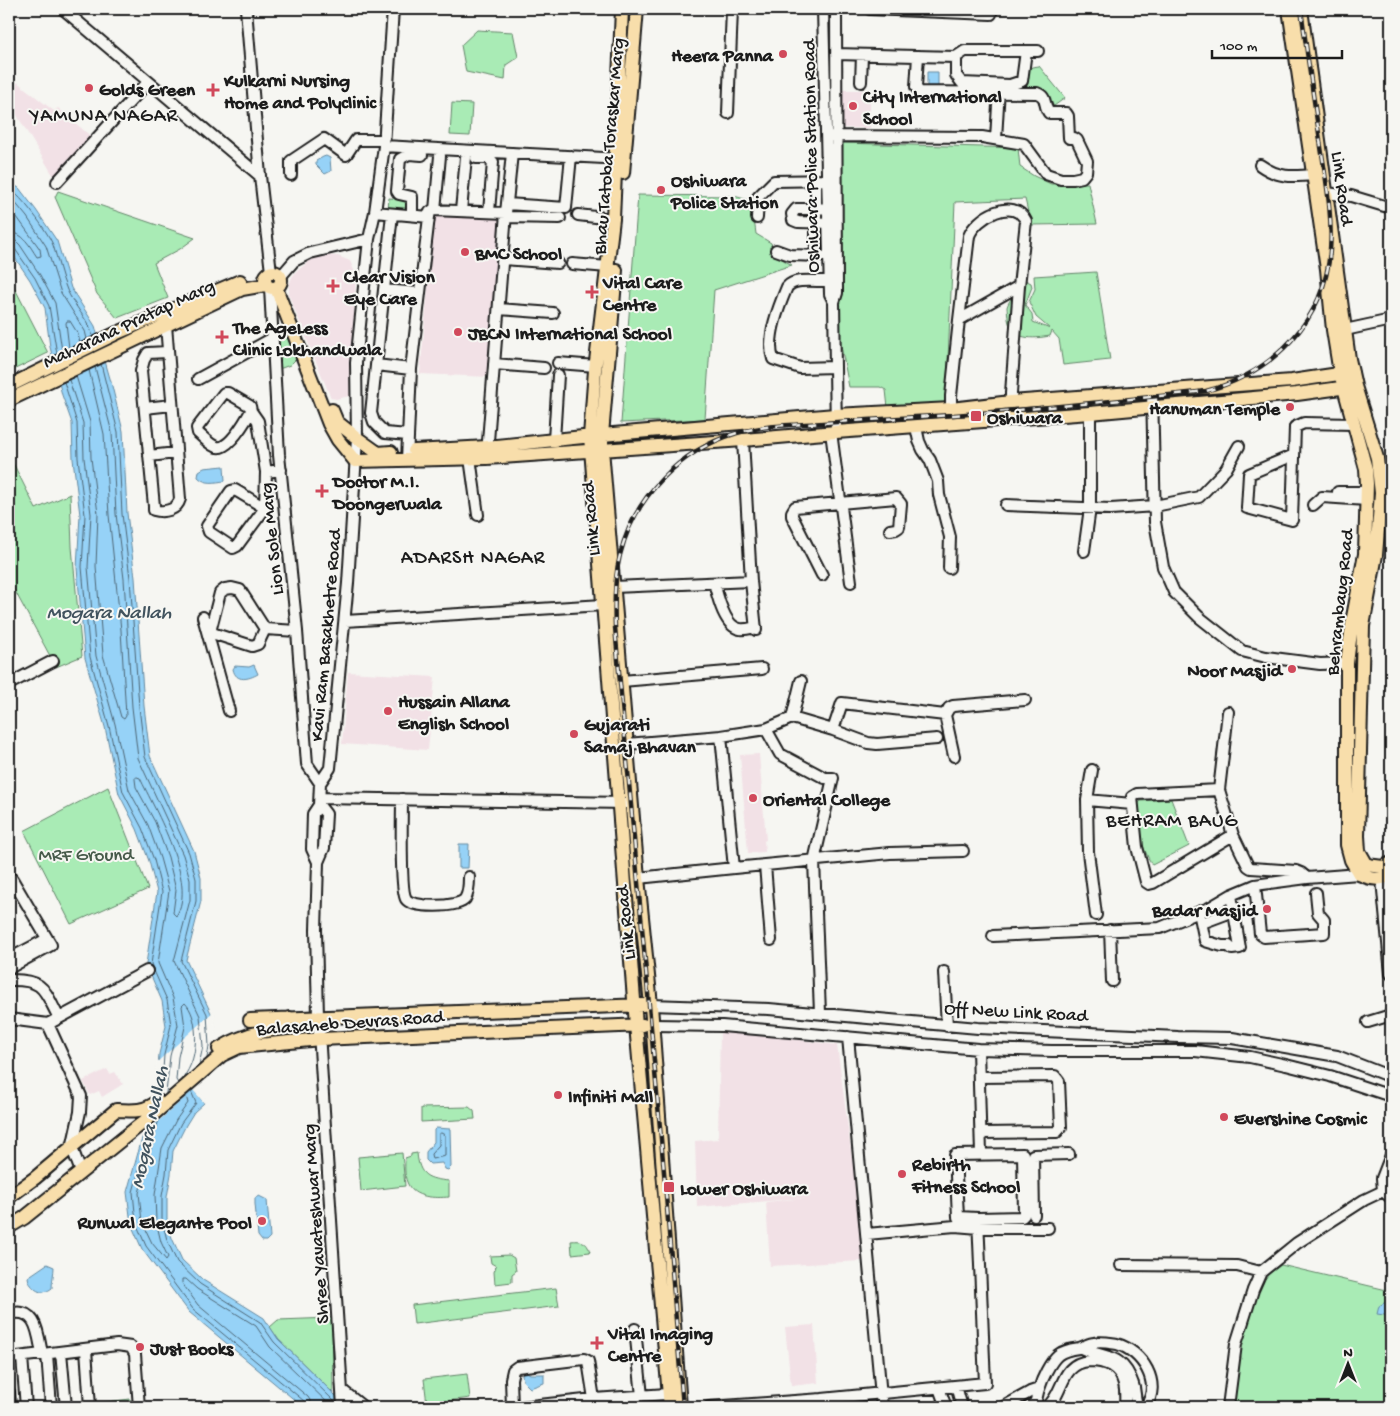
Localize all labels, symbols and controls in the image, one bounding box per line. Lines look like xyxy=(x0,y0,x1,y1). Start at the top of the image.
scale bar xyxy=(1212,28,1342,60)
street label: Bhau Tatoba Toraskar Marg xyxy=(589,37,631,257)
street label: Oshiwara Police Station Road xyxy=(799,37,826,273)
text: 100 m xyxy=(1219,38,1258,56)
place label: Heera Panna xyxy=(671,46,774,69)
marker: Heera Panna xyxy=(777,48,789,60)
place label: Kulkarni Nursing Home and Polyclinic xyxy=(223,71,377,116)
place label: Golds Green xyxy=(99,80,196,103)
marker: Golds Green xyxy=(83,82,95,94)
marker: Kulkarni Nursing Home and Polyclinic xyxy=(206,83,220,97)
place label: City International School xyxy=(862,87,1002,132)
marker: City International School xyxy=(847,100,859,112)
district label: YAMUNA NAGAR xyxy=(28,106,178,129)
street label: Link Road xyxy=(1324,150,1357,229)
place label: Oshiwara Police Station xyxy=(670,171,779,216)
marker: Oshiwara Police Station xyxy=(655,184,667,196)
place label: BMC School xyxy=(474,244,562,267)
marker: BMC School xyxy=(459,246,471,258)
place label: Clear Vision Eye Care xyxy=(343,267,436,312)
place label: Vital Care Centre xyxy=(602,273,683,318)
street label: Maharana Pratap Marg xyxy=(40,275,219,375)
marker: Clear Vision Eye Care xyxy=(326,279,340,293)
marker: Vital Care Centre xyxy=(585,285,599,299)
place label: The AgeLess Clinic Lokhandwala xyxy=(231,318,383,363)
place label: JBCN International School xyxy=(467,324,672,347)
marker: JBCN International School xyxy=(452,326,464,338)
marker: The AgeLess Clinic Lokhandwala xyxy=(215,330,229,344)
place label: Hanuman Temple xyxy=(1149,399,1281,422)
marker: Hanuman Temple xyxy=(1284,401,1296,413)
place label: Oshiwara xyxy=(987,408,1064,431)
marker: Oshiwara xyxy=(969,409,983,423)
place label: Doctor M.I. Doongerwala xyxy=(331,472,443,517)
street label: Link Road xyxy=(578,479,607,557)
street label: Lion Sole Marg xyxy=(256,481,291,596)
marker: Doctor M.I. Doongerwala xyxy=(315,484,329,498)
street label: Kavi Ram Basakhetre Road xyxy=(307,526,348,742)
street label: Behrambaug Road xyxy=(1322,526,1361,678)
district label: ADARSH NAGAR xyxy=(401,548,546,571)
water label: Mogara Nallah xyxy=(47,603,171,626)
place label: Noor Masjid xyxy=(1187,661,1284,684)
marker: Noor Masjid xyxy=(1286,663,1298,675)
place label: Hussain Allana English School xyxy=(398,692,511,737)
marker: Hussain Allana English School xyxy=(382,705,394,717)
place label: Gujarati Samaj Bhavan xyxy=(584,715,697,760)
marker: Gujarati Samaj Bhavan xyxy=(568,728,580,740)
place label: Oriental College xyxy=(763,790,891,813)
marker: Oriental College xyxy=(747,792,759,804)
district label: BEHRAM BAUG xyxy=(1105,811,1238,834)
park label: MRF Ground xyxy=(38,845,135,868)
street label: Link Road xyxy=(612,882,643,961)
place label: Badar Masjid xyxy=(1151,901,1259,924)
marker: Badar Masjid xyxy=(1261,903,1273,915)
street label: Off New Link Road xyxy=(944,998,1090,1029)
street label: Balasaheb Devras Road xyxy=(255,1006,447,1043)
water label: Mogara Nallah xyxy=(127,1064,176,1191)
place label: Infiniti Mall xyxy=(568,1087,653,1110)
marker: Infiniti Mall xyxy=(552,1089,564,1101)
place label: Evershine Cosmic xyxy=(1234,1109,1368,1132)
marker: Evershine Cosmic xyxy=(1218,1111,1230,1123)
street label: Shree Yavateshwar Marg xyxy=(299,1123,336,1325)
place label: Rebirth Fitness School xyxy=(911,1155,1020,1200)
marker: Rebirth Fitness School xyxy=(896,1168,908,1180)
place label: Lower Oshiwara xyxy=(680,1179,809,1202)
marker: Lower Oshiwara xyxy=(662,1180,676,1194)
place label: Runwal Elegante Pool xyxy=(76,1213,252,1236)
marker: Runwal Elegante Pool xyxy=(256,1215,268,1227)
place label: Vital Imaging Centre xyxy=(607,1324,713,1369)
marker: Vital Imaging Centre xyxy=(590,1336,604,1350)
north arrow xyxy=(1322,1338,1372,1388)
place label: Just Books xyxy=(149,1339,234,1362)
marker: Just Books xyxy=(134,1341,146,1353)
text: N xyxy=(1343,1345,1353,1362)

